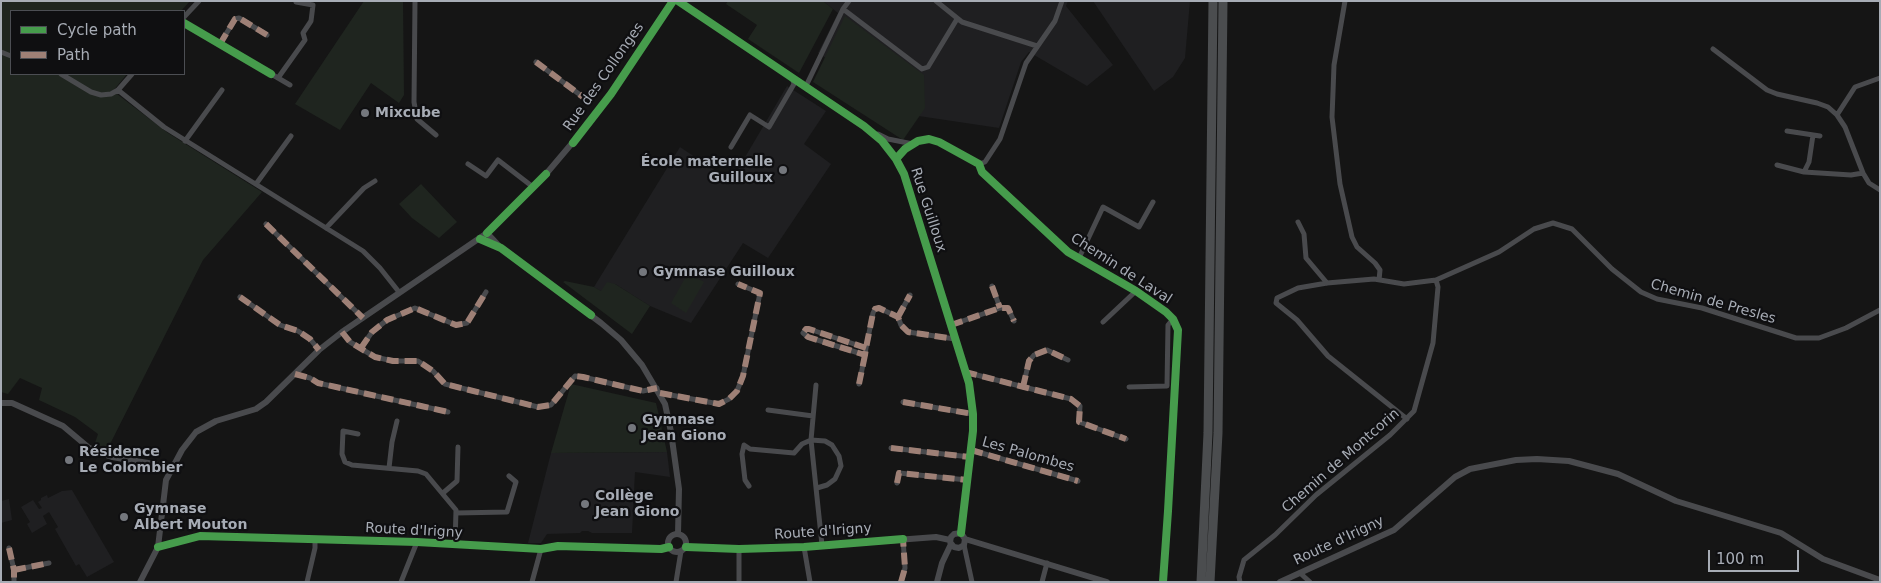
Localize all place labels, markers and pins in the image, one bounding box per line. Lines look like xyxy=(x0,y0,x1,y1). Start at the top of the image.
place label: Mixcube xyxy=(375,105,441,121)
marker: Mixcube xyxy=(359,107,371,119)
place label: École maternelle Guilloux xyxy=(641,154,773,186)
marker: École maternelle Guilloux xyxy=(777,164,789,176)
place label: Gymnase Guilloux xyxy=(653,264,795,280)
marker: Gymnase Guilloux xyxy=(637,266,649,278)
place label: Gymnase Jean Giono xyxy=(642,412,726,444)
marker: Gymnase Jean Giono xyxy=(626,422,638,434)
place label: Résidence Le Colombier xyxy=(79,444,182,477)
marker: Résidence Le Colombier xyxy=(63,454,75,466)
place label: Collège Jean Giono xyxy=(595,488,679,520)
marker: Collège Jean Giono xyxy=(579,498,591,510)
place label: Gymnase Albert Mouton xyxy=(134,501,247,534)
marker: Gymnase Albert Mouton xyxy=(118,511,130,523)

